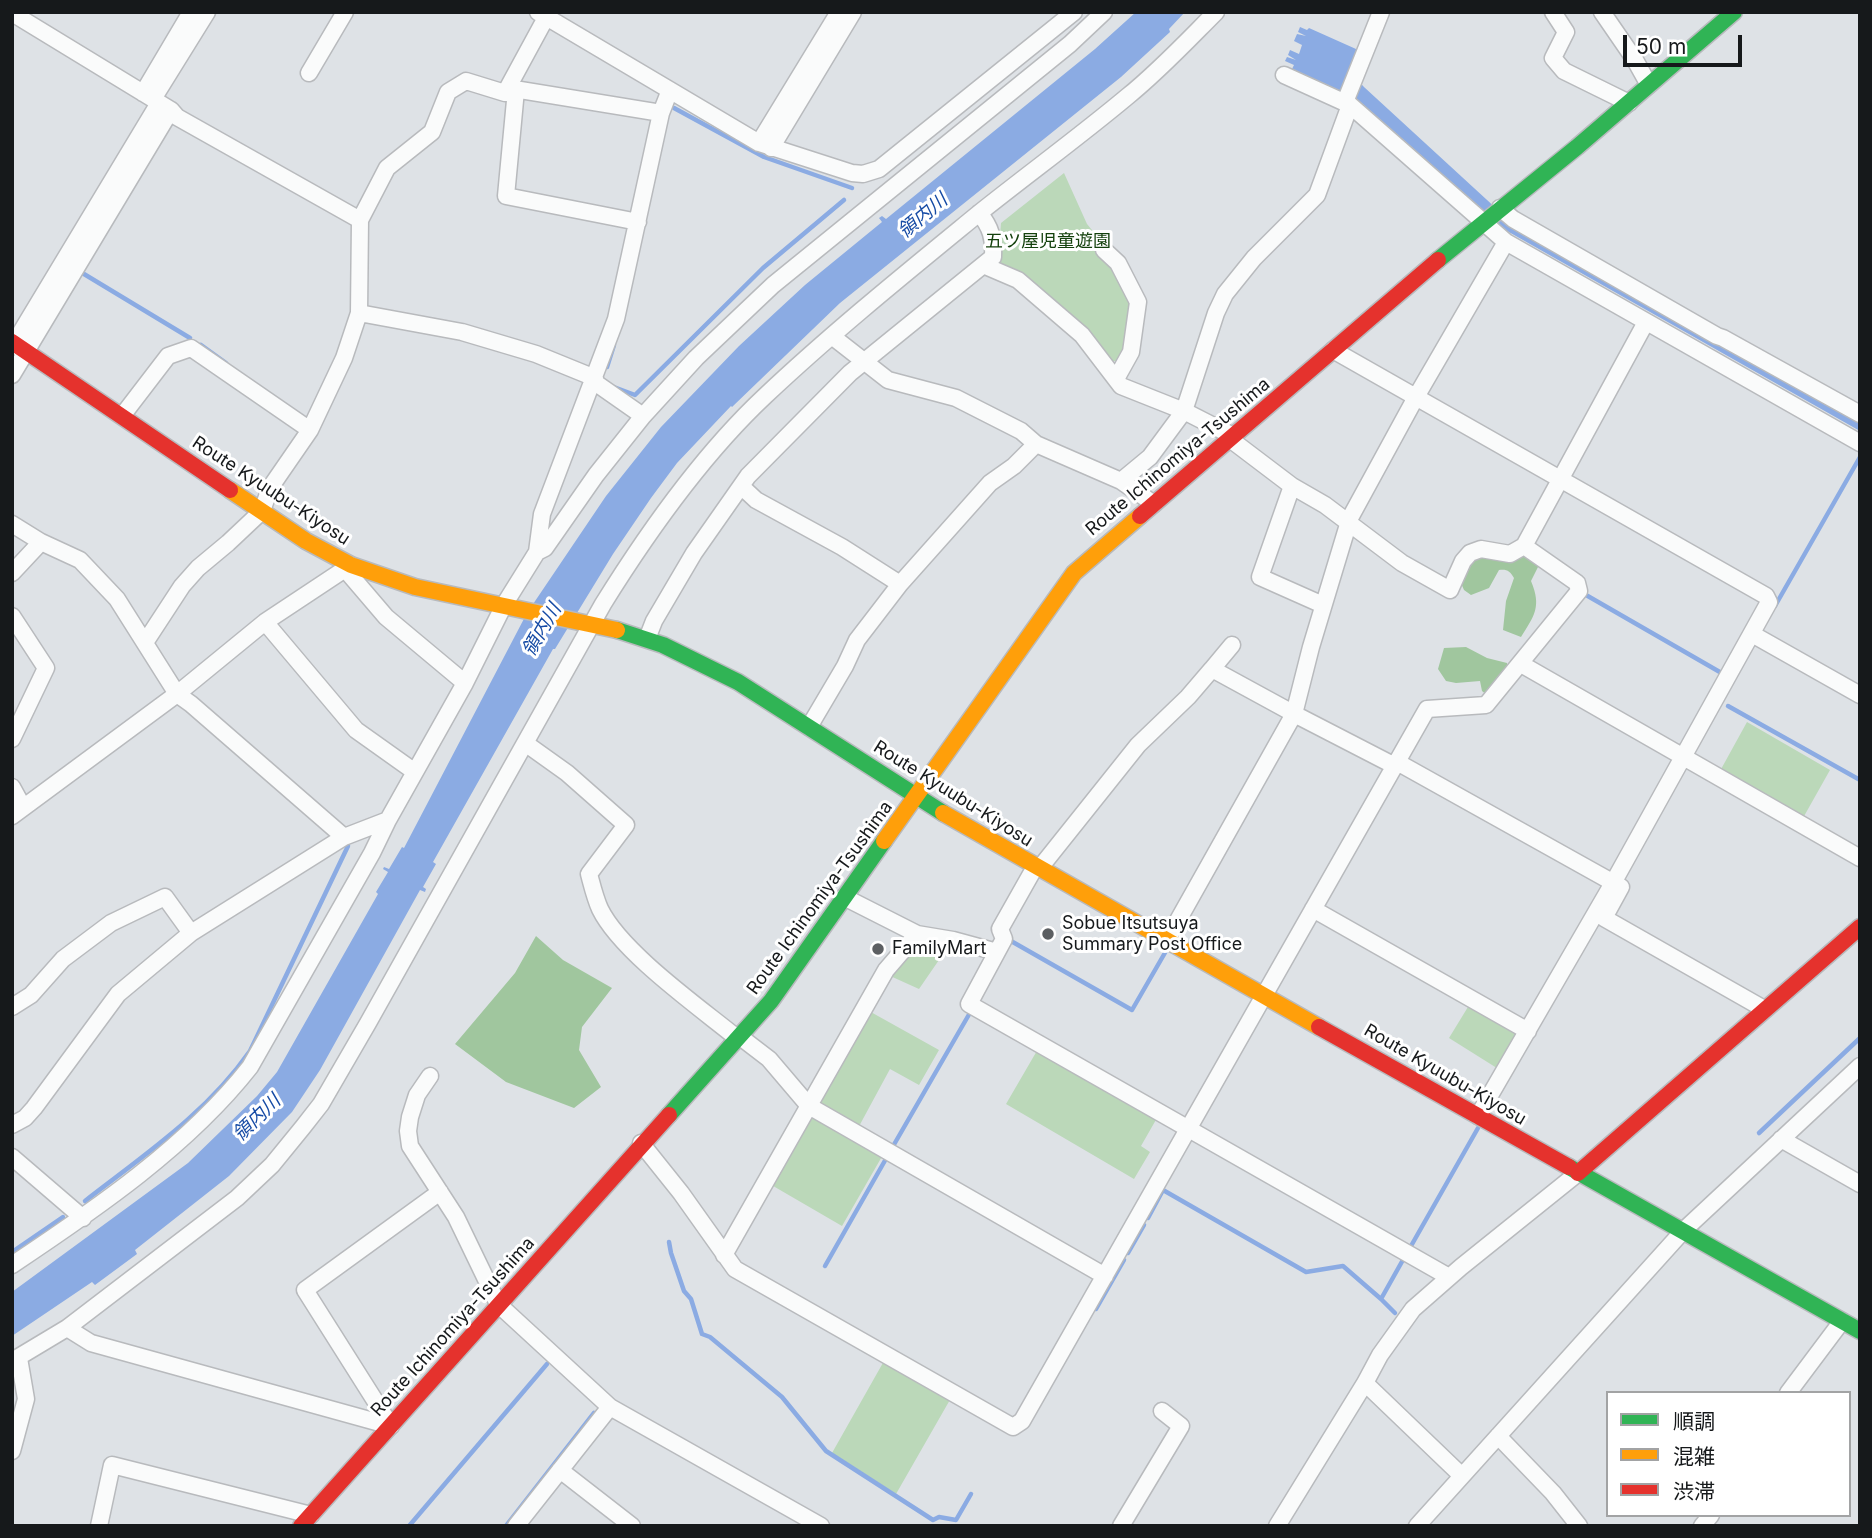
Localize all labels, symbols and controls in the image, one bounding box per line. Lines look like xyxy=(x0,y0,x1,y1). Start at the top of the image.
scale bar xyxy=(1627,21,1746,65)
text: 50 m xyxy=(1636,34,1686,59)
water label: 領内川 xyxy=(894,189,952,243)
park label: 五ツ屋児童遊園 xyxy=(985,231,1111,253)
street label: Route Ichinomiya-Tsushima xyxy=(1082,374,1274,540)
street label: Route Kyuubu-Kiyosu xyxy=(188,432,354,550)
water label: 領内川 xyxy=(518,600,566,660)
street label: Route Kyuubu-Kiyosu xyxy=(869,736,1037,852)
street label: Route Ichinomiya-Tsushima xyxy=(743,797,897,999)
place label: Sobue Itsutsuya Summary Post Office xyxy=(1062,913,1242,956)
marker: Sobue Itsutsuya Summary Post Office xyxy=(1040,926,1056,942)
place label: FamilyMart xyxy=(892,938,986,960)
marker: FamilyMart xyxy=(870,941,886,957)
street label: Route Kyuubu-Kiyosu xyxy=(1360,1020,1530,1130)
water label: 領内川 xyxy=(229,1090,285,1146)
street label: Route Ichinomiya-Tsushima xyxy=(367,1233,539,1421)
legend xyxy=(1606,1391,1851,1517)
text: 順調 xyxy=(1673,1409,1715,1434)
text: 混雑 xyxy=(1673,1444,1715,1469)
text: 渋滞 xyxy=(1673,1479,1715,1504)

